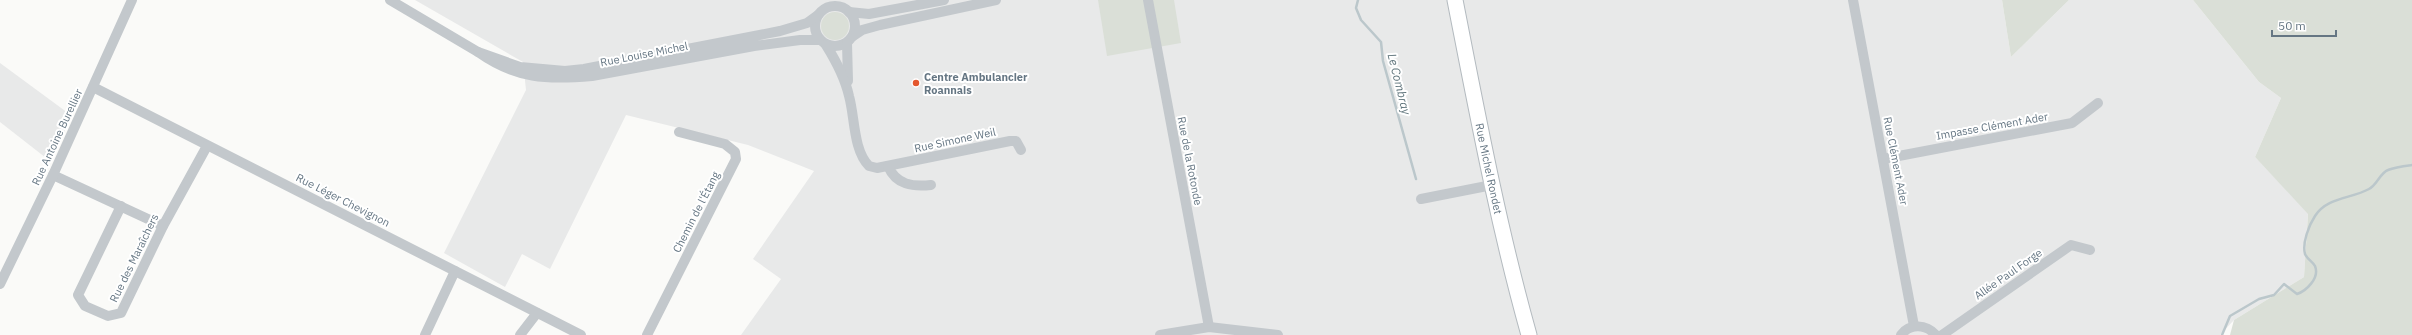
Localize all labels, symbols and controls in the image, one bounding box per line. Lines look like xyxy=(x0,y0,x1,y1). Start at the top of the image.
scale bar xyxy=(2272,12,2336,38)
text: 50 m xyxy=(2278,18,2306,33)
street label: Rue Louise Michel xyxy=(599,39,689,69)
water label: Le Combray xyxy=(1385,52,1415,117)
place label: Centre Ambulancier Roannais xyxy=(924,70,1028,97)
marker: Centre Ambulancier Roannais xyxy=(911,78,921,88)
street label: Rue Antoine Burellier xyxy=(28,86,86,188)
street label: Impasse Clément Ader xyxy=(1935,109,2049,143)
street label: Rue de la Rotonde xyxy=(1175,115,1205,207)
street label: Rue Clément Ader xyxy=(1881,116,1911,206)
street label: Rue Michel Rondet xyxy=(1472,122,1505,216)
street label: Rue Simone Weil xyxy=(913,125,997,155)
street label: Chemin de l'Étang xyxy=(670,169,723,255)
street label: Rue Léger Chevignon xyxy=(294,170,392,230)
street label: Rue des Maraîchers xyxy=(106,211,162,305)
street label: Allée Paul Forge xyxy=(1971,245,2045,303)

